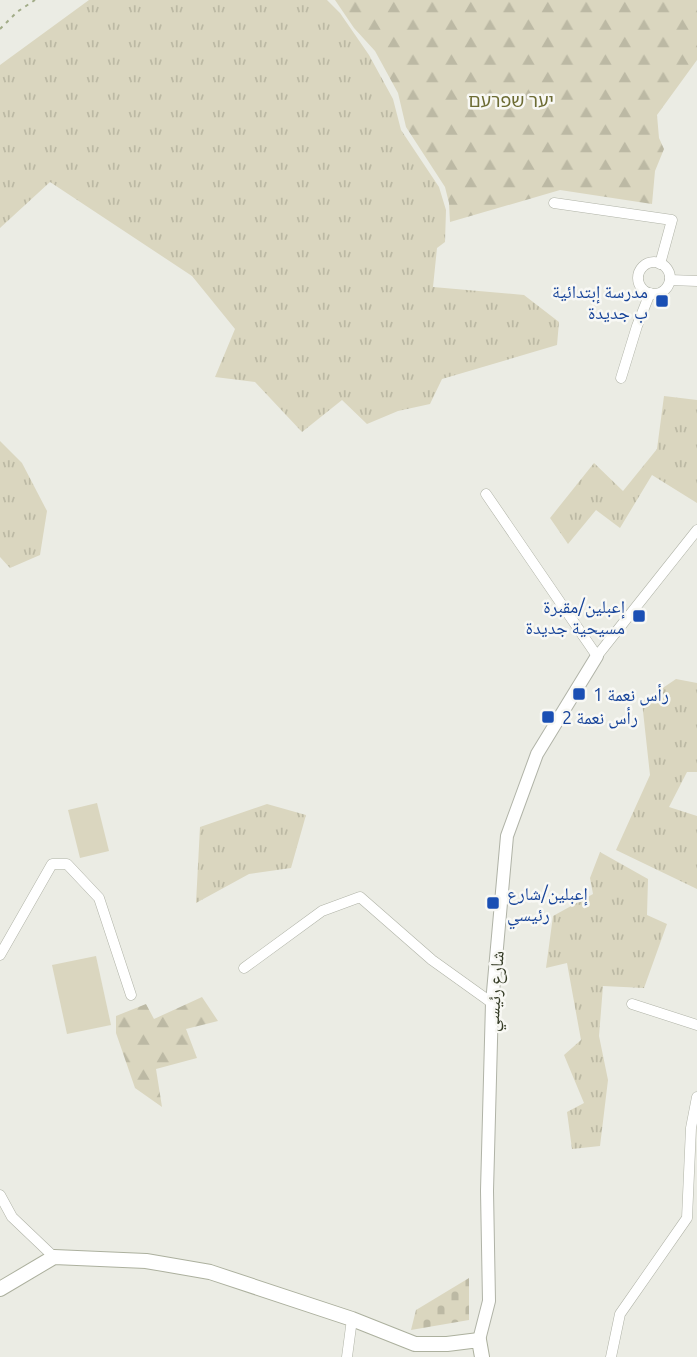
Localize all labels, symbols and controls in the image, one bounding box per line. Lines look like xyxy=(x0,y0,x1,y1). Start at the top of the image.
park label: יער שפרעם xyxy=(468,90,554,110)
place label: مدرسة إبتدائية ب جديدة xyxy=(552,281,648,324)
marker: مدرسة إبتدائية ب جديدة xyxy=(654,293,670,309)
place label: إعبلين/مقبرة مسيحية جديدة xyxy=(526,596,625,638)
marker: إعبلين/مقبرة مسيحية جديدة xyxy=(631,608,647,624)
place label: رأس نعمة 1 xyxy=(593,684,669,706)
marker: رأس نعمة 1 xyxy=(571,686,587,702)
place label: رأس نعمة 2 xyxy=(562,707,638,729)
marker: رأس نعمة 2 xyxy=(540,709,556,725)
place label: إعبلين/شارع رئيسي xyxy=(507,883,588,930)
marker: إعبلين/شارع رئيسي xyxy=(485,895,501,911)
street label: شارع رئيسي xyxy=(481,950,512,1033)

